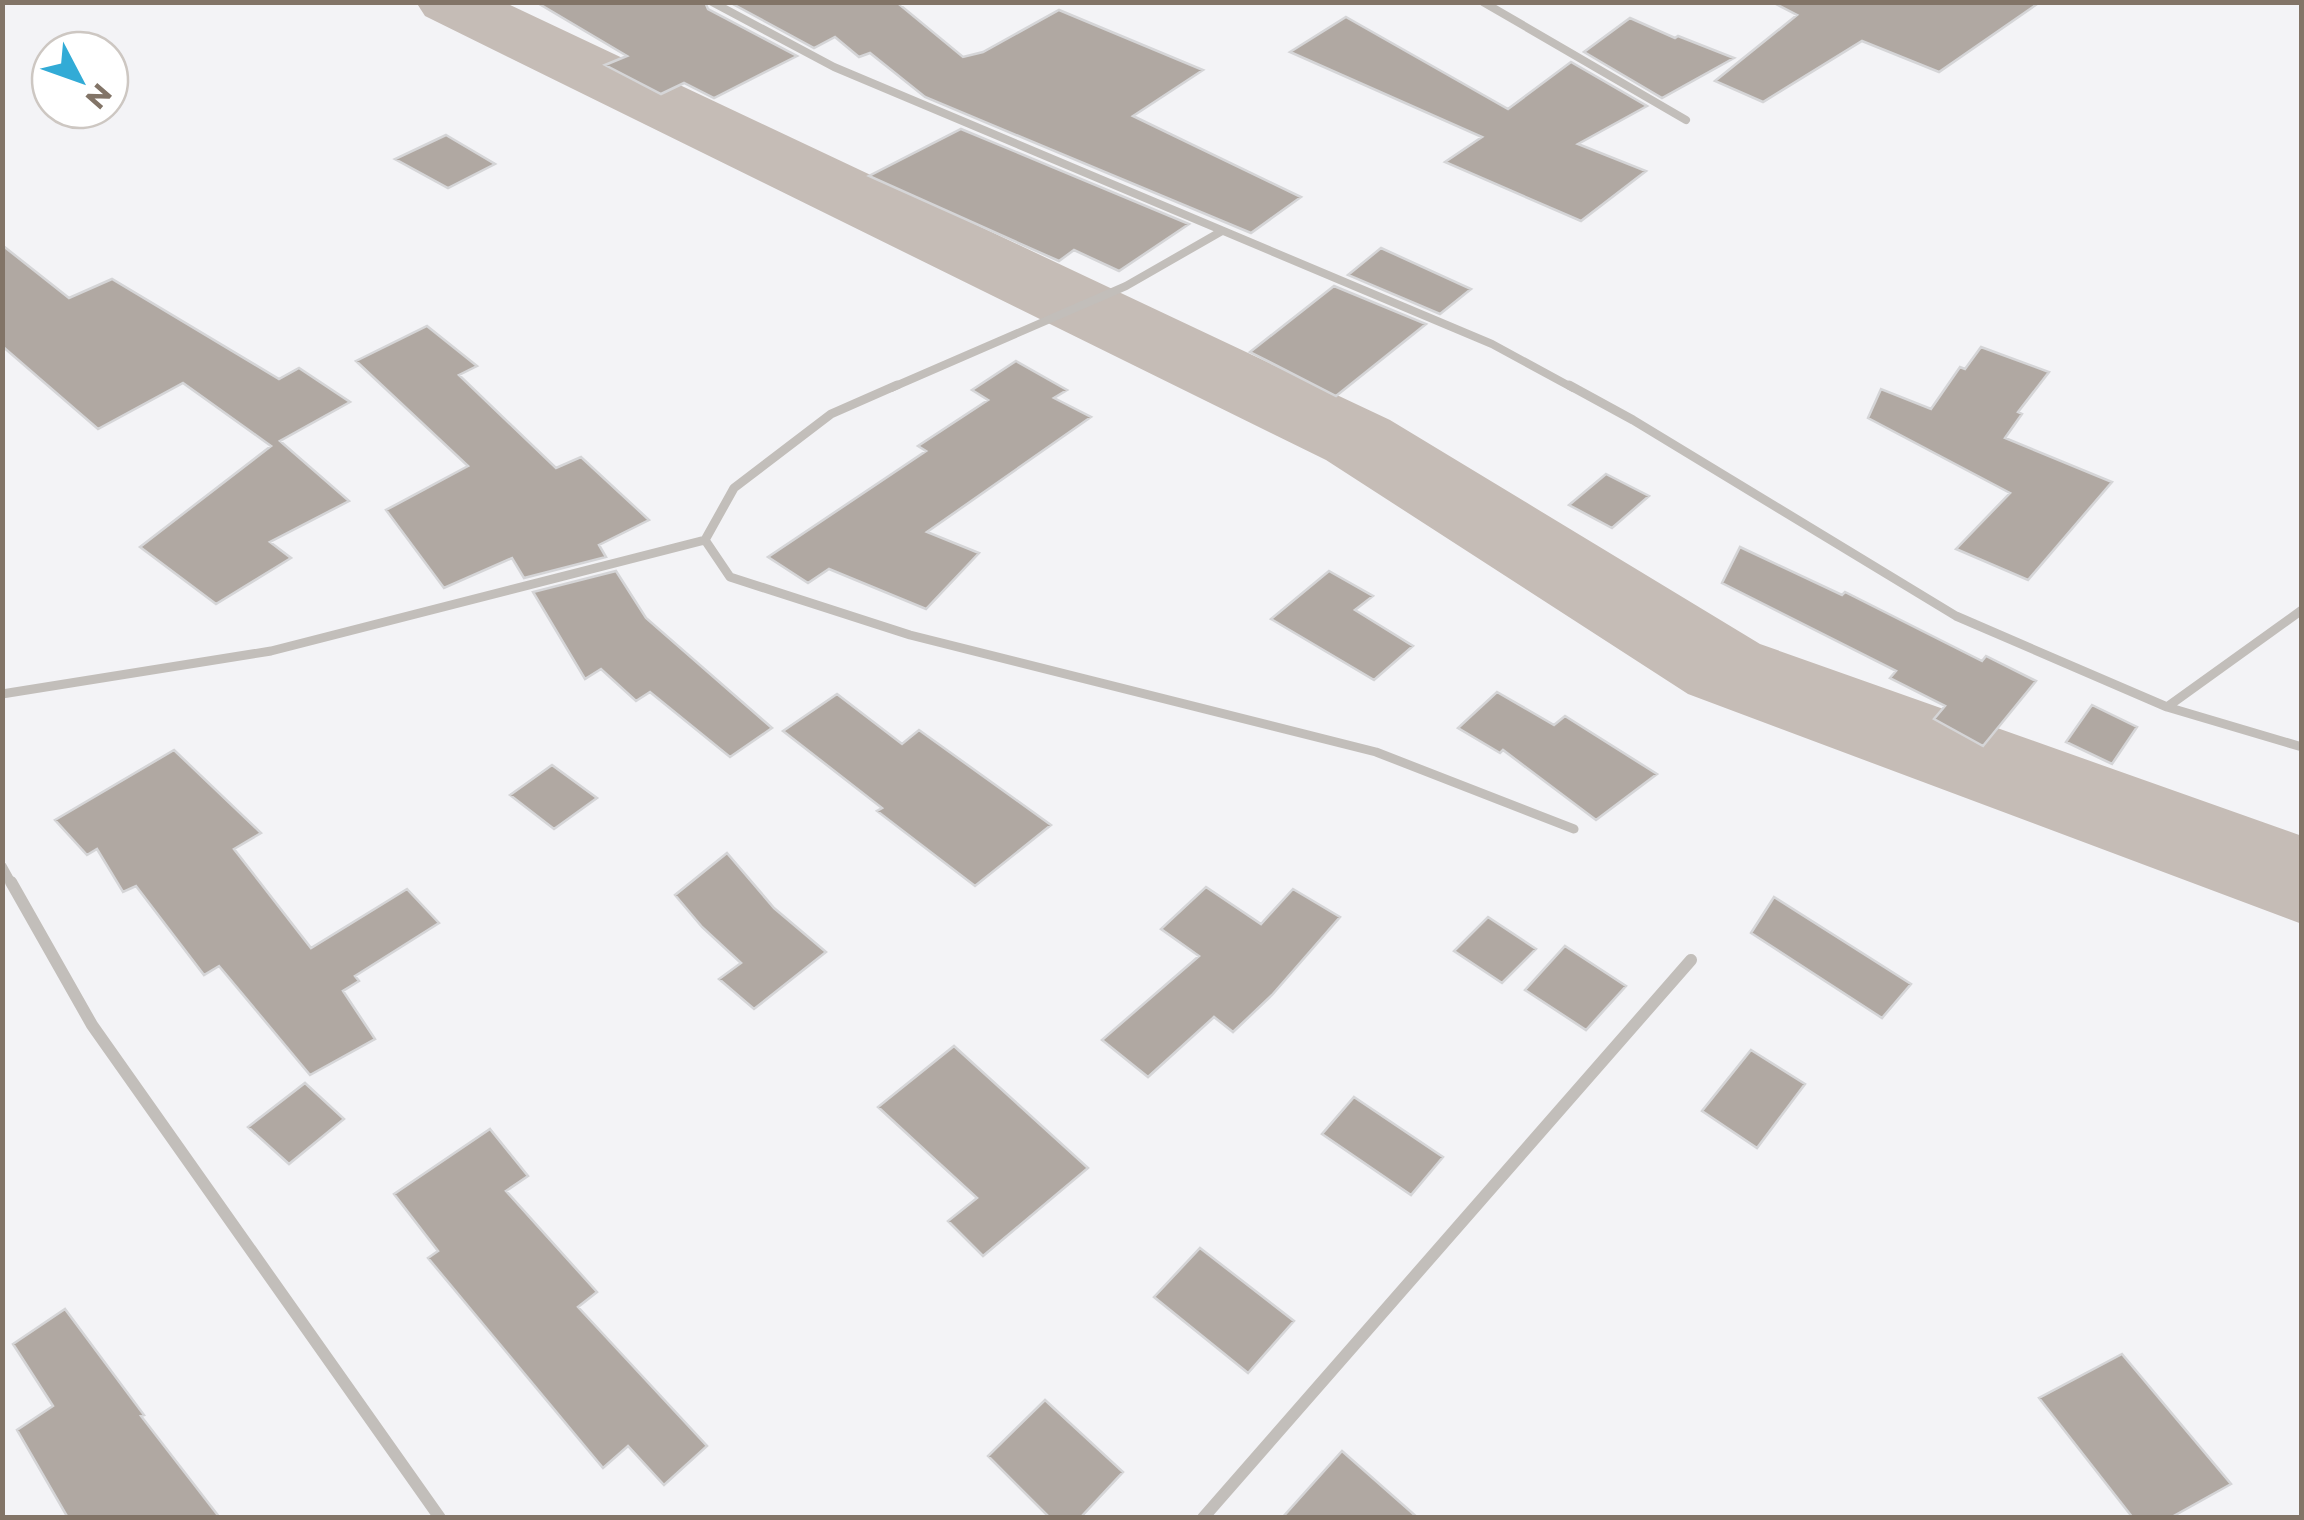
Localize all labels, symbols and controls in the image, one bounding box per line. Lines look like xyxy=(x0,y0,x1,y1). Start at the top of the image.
north arrow xyxy=(30,30,130,130)
text: N xyxy=(79,77,119,116)

